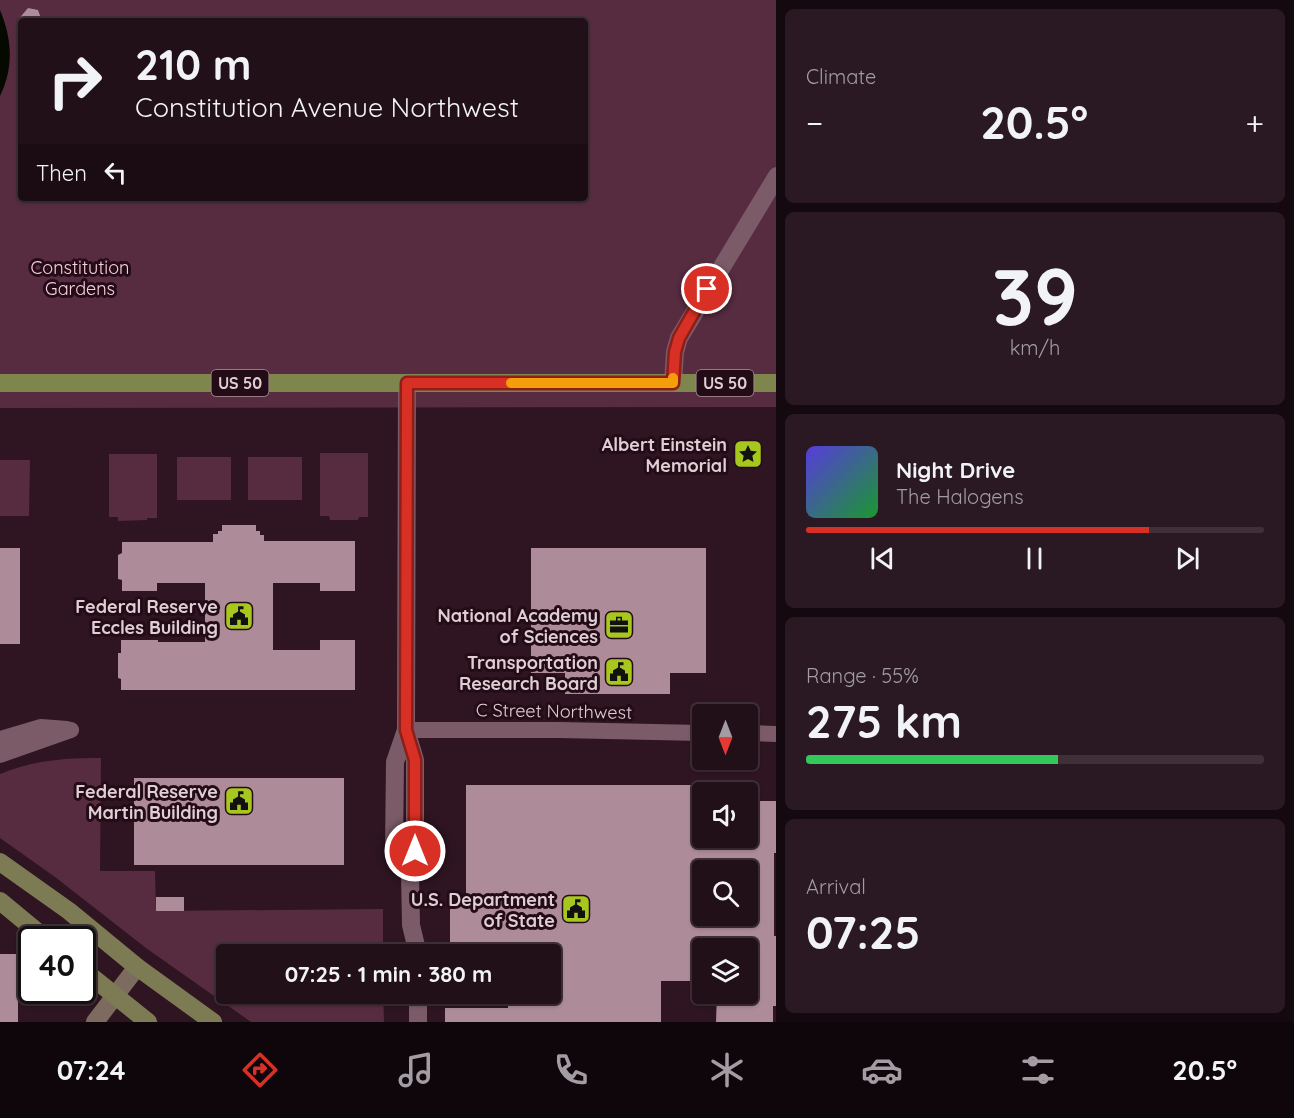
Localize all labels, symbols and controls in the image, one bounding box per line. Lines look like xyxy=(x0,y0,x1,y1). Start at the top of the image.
text: 210 m xyxy=(135,38,252,91)
icon: right xyxy=(36,42,114,120)
text: Climate xyxy=(806,64,876,89)
text: Constitution Avenue Northwest xyxy=(135,90,519,124)
text: 20.5° xyxy=(980,94,1088,150)
text: − xyxy=(806,102,823,143)
text: + xyxy=(1245,102,1264,143)
icon: left xyxy=(99,156,132,189)
text: Then xyxy=(36,159,87,187)
text: 39 xyxy=(992,247,1078,345)
park label: Constitution Gardens xyxy=(31,256,130,300)
pin xyxy=(681,263,732,314)
icon: arrive xyxy=(690,272,723,305)
text: km/h xyxy=(1010,335,1060,360)
road number: US 50 xyxy=(212,370,268,396)
road number: US 50 xyxy=(696,370,754,396)
place label: Albert Einstein Memorial xyxy=(602,433,727,477)
place icon: Albert Einstein Memorial xyxy=(732,438,764,470)
text: Night Drive xyxy=(896,456,1015,484)
text: The Halogens xyxy=(896,484,1024,509)
icon: previous xyxy=(866,542,899,575)
icon: pause xyxy=(1018,542,1051,575)
icon: next xyxy=(1171,542,1204,575)
place label: Federal Reserve Eccles Building xyxy=(75,595,218,639)
public building icon: Federal Reserve Eccles Building xyxy=(223,600,255,632)
place label: National Academy of Sciences xyxy=(438,604,598,648)
office icon: National Academy of Sciences xyxy=(603,609,635,641)
place label: Transportation Research Board xyxy=(459,651,598,695)
public building icon: Transportation Research Board xyxy=(603,656,635,688)
text: Range · 55% xyxy=(806,663,919,688)
text: 275 km xyxy=(806,693,962,749)
street label: C Street Northwest xyxy=(476,698,632,724)
north arrow xyxy=(692,704,758,770)
map controls xyxy=(692,704,758,1004)
place label: Federal Reserve Martin Building xyxy=(75,780,218,824)
button: sound xyxy=(692,782,758,848)
public building icon: Federal Reserve Martin Building xyxy=(223,785,255,817)
position arrow xyxy=(383,819,447,883)
button: search xyxy=(692,860,758,926)
text: Arrival xyxy=(806,874,866,899)
place label: U.S. Department of State xyxy=(411,888,555,932)
public building icon: U.S. Department of State xyxy=(560,893,592,925)
text: 07:25 xyxy=(806,904,920,960)
speed limit sign: 40 xyxy=(18,926,96,1004)
button: layers xyxy=(692,938,758,1004)
text: 07:25 · 1 min · 380 m xyxy=(285,960,492,988)
icon: directions xyxy=(239,1049,281,1091)
icon: music xyxy=(395,1049,437,1091)
icon: phone xyxy=(550,1049,592,1091)
icon: climate xyxy=(706,1049,748,1091)
icon: car xyxy=(861,1049,903,1091)
icon: filters xyxy=(1017,1049,1059,1091)
text: 07:24 xyxy=(57,1053,126,1087)
text: 20.5° xyxy=(1172,1053,1237,1087)

